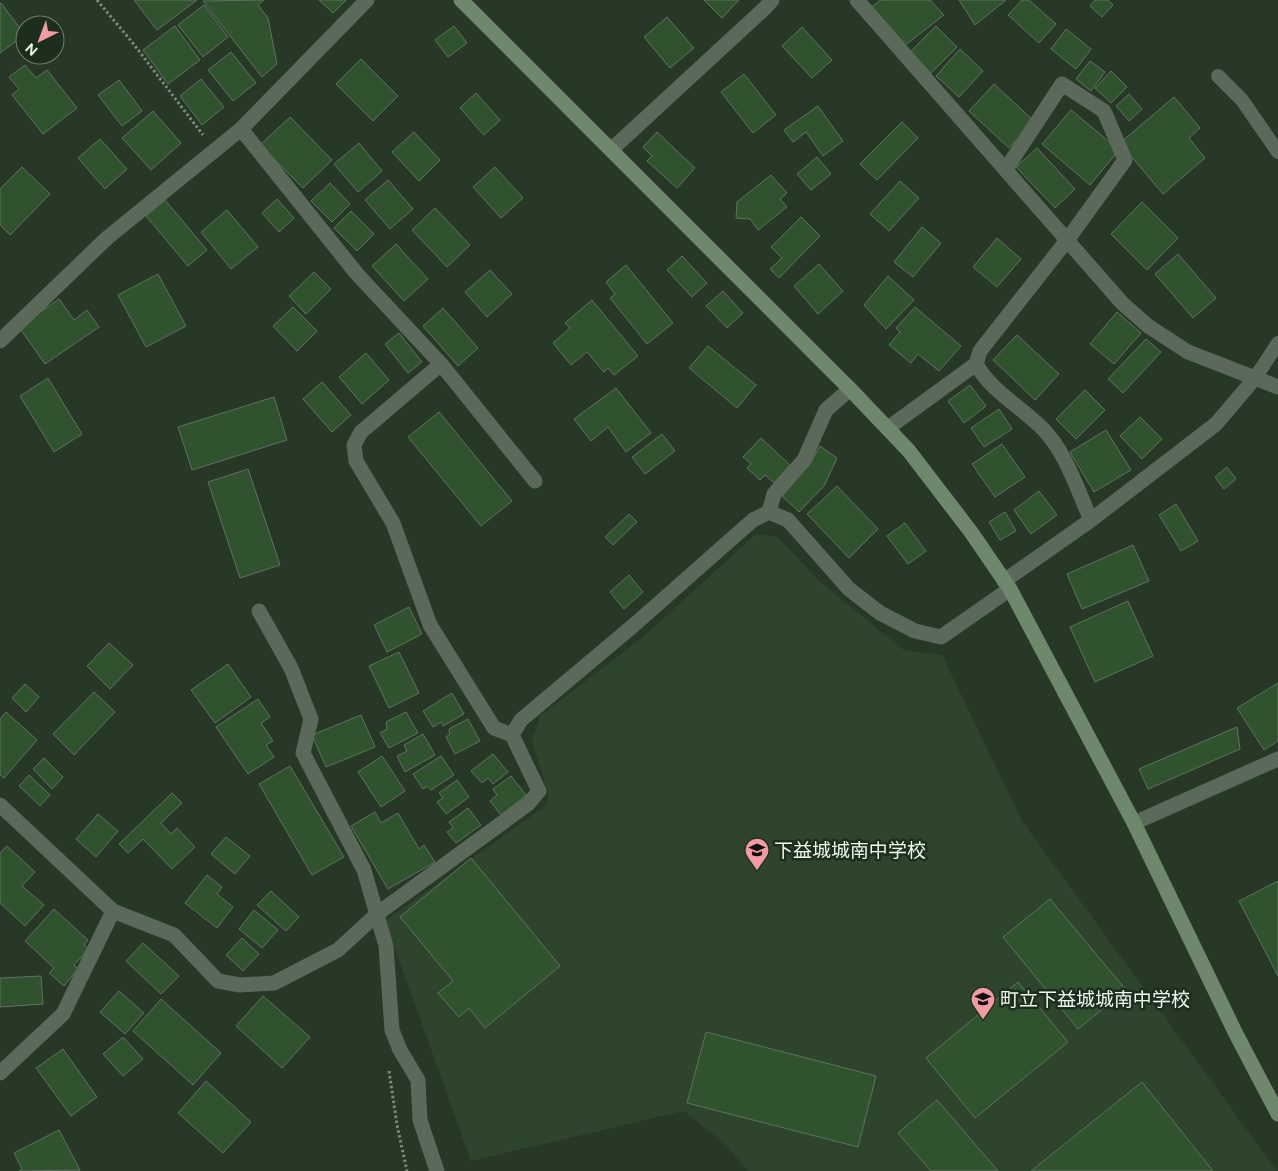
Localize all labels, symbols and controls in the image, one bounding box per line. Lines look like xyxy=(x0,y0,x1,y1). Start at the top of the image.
north arrow xyxy=(15,15,65,65)
text: N xyxy=(22,39,41,59)
school or university icon: 下益城城南中学校 xyxy=(744,837,770,871)
place label: 下益城城南中学校 xyxy=(774,839,926,862)
school or university icon: 町立下益城城南中学校 xyxy=(970,986,996,1020)
place label: 町立下益城城南中学校 xyxy=(1000,988,1190,1011)

